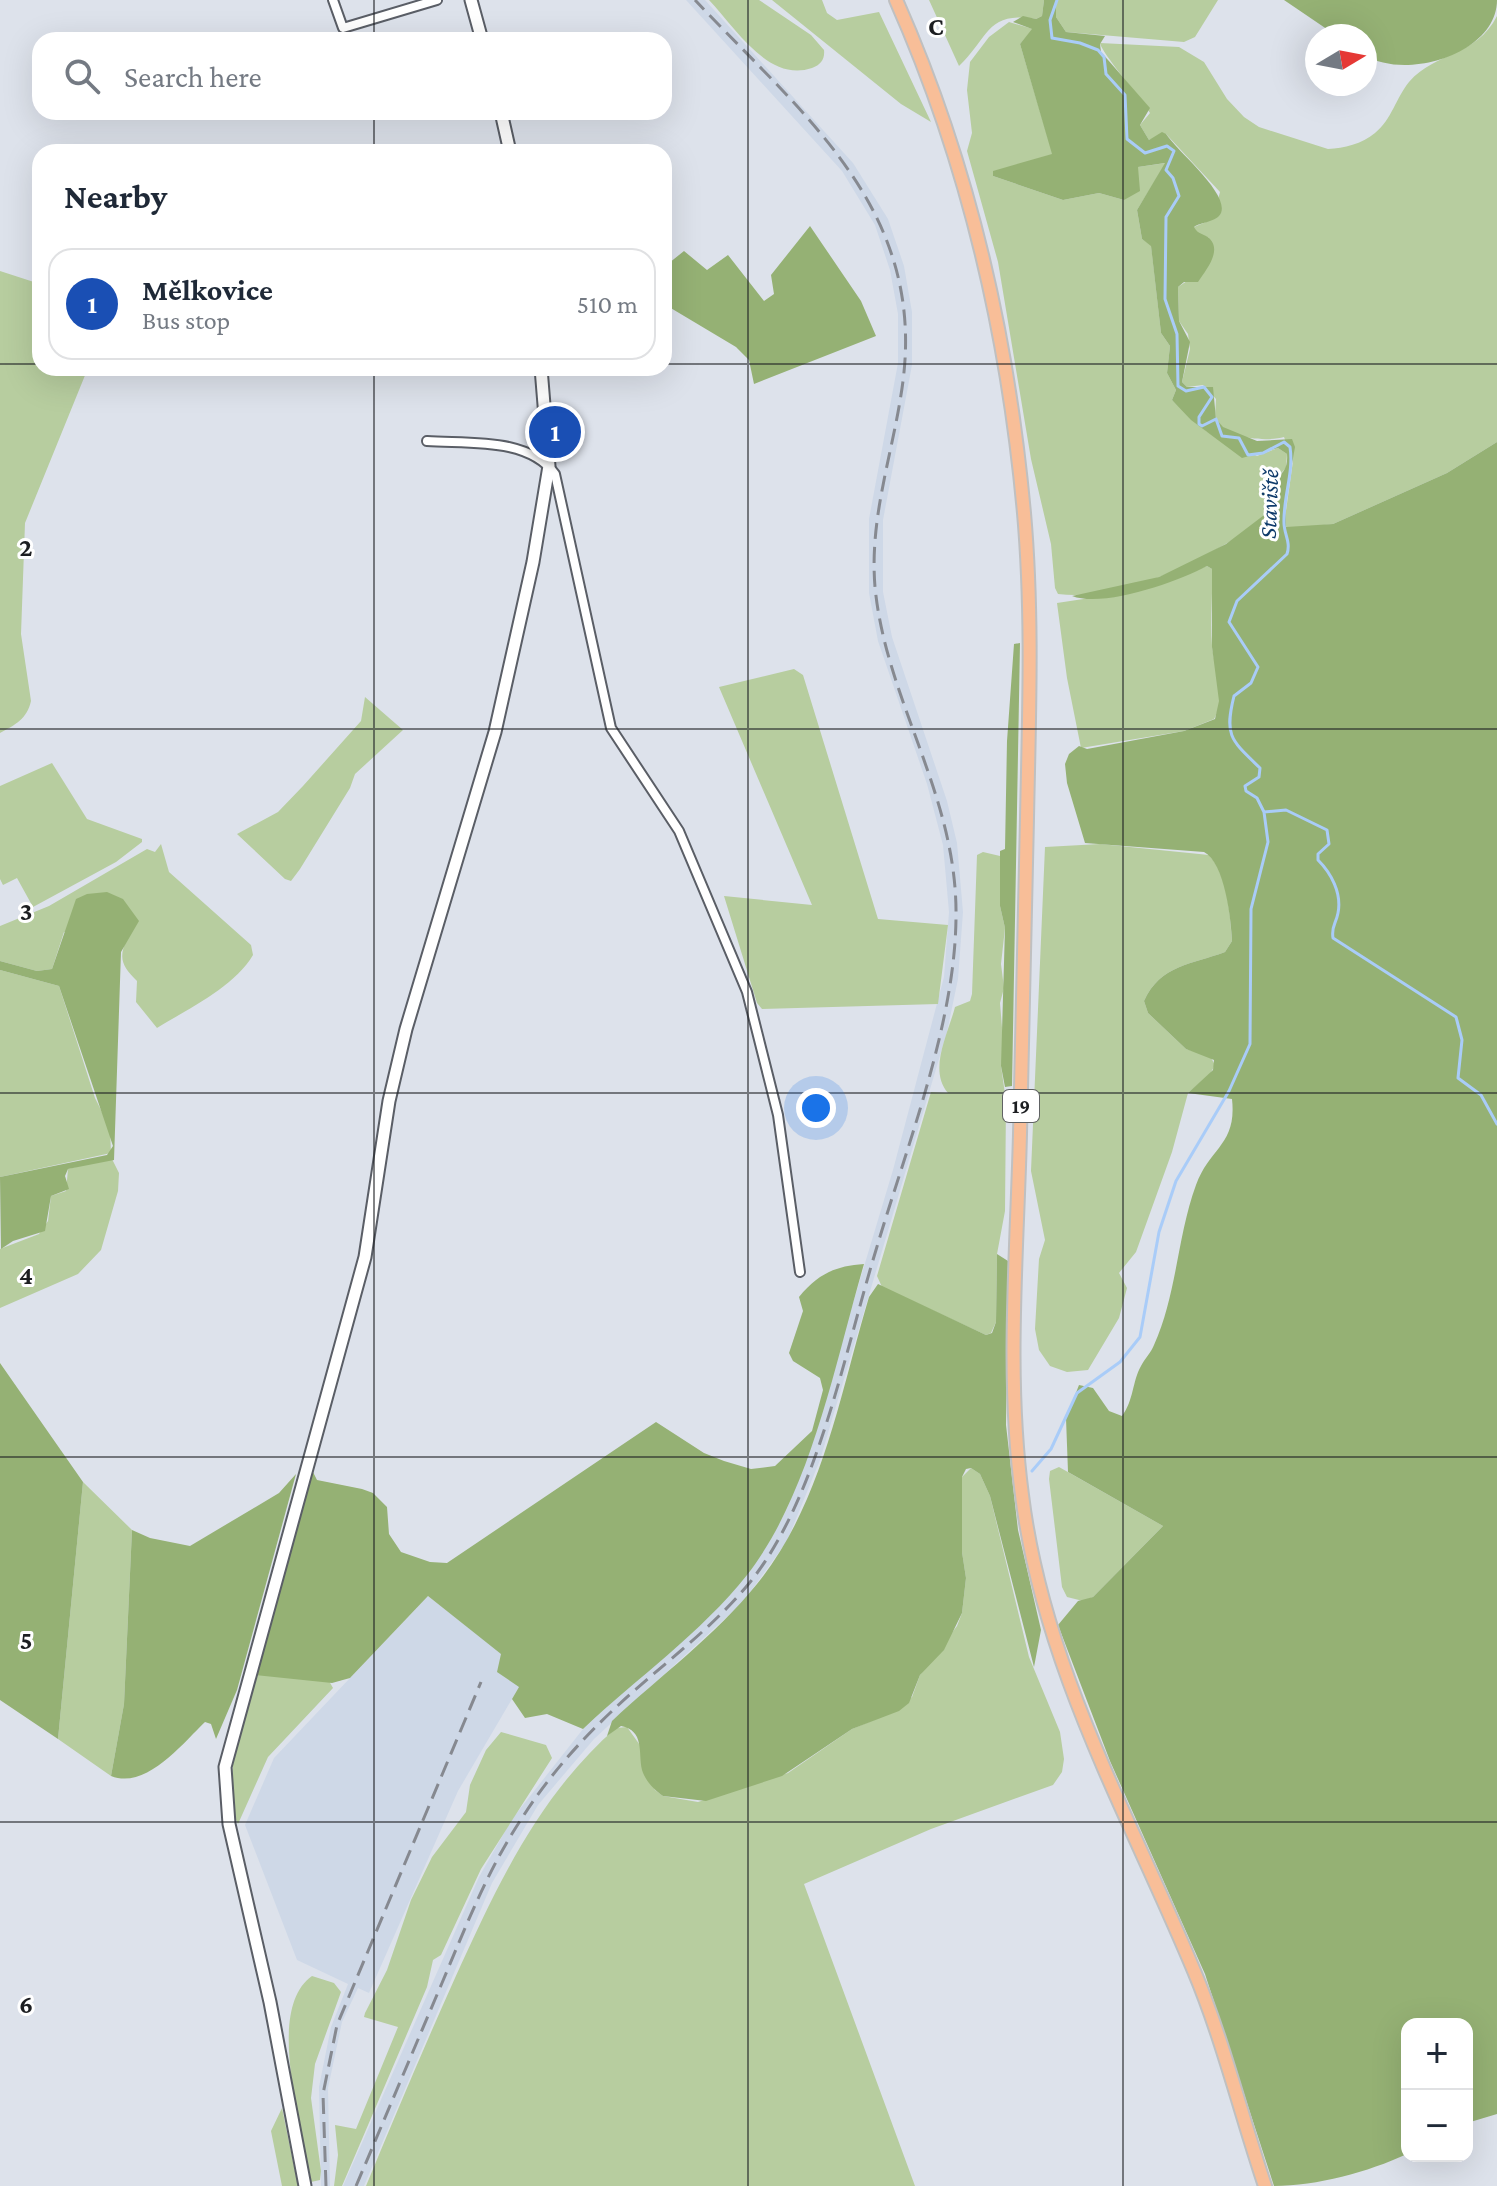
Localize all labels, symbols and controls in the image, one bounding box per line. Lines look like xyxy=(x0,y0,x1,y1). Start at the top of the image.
text: C xyxy=(928,12,944,41)
north arrow xyxy=(1305,24,1377,96)
search box xyxy=(32,32,672,120)
icon: search xyxy=(60,54,104,98)
text: Search here xyxy=(124,60,262,93)
text: Nearby xyxy=(64,178,167,215)
text: Mělkovice xyxy=(142,273,273,306)
text: 1 xyxy=(87,290,97,319)
text: 510 m xyxy=(577,290,638,319)
text: Bus stop xyxy=(142,306,230,335)
pin: 1 xyxy=(529,402,581,462)
water label: Staviště xyxy=(1254,468,1283,539)
text: 2 xyxy=(19,533,33,562)
text: 3 xyxy=(20,897,32,926)
your location xyxy=(796,1088,836,1128)
road number: 19 xyxy=(1003,1090,1039,1122)
text: 4 xyxy=(19,1261,33,1290)
text: 5 xyxy=(20,1626,32,1655)
text: 6 xyxy=(19,1990,33,2019)
map controls xyxy=(1401,2018,1473,2162)
button: + xyxy=(1401,2018,1473,2090)
button: − xyxy=(1401,2090,1473,2162)

